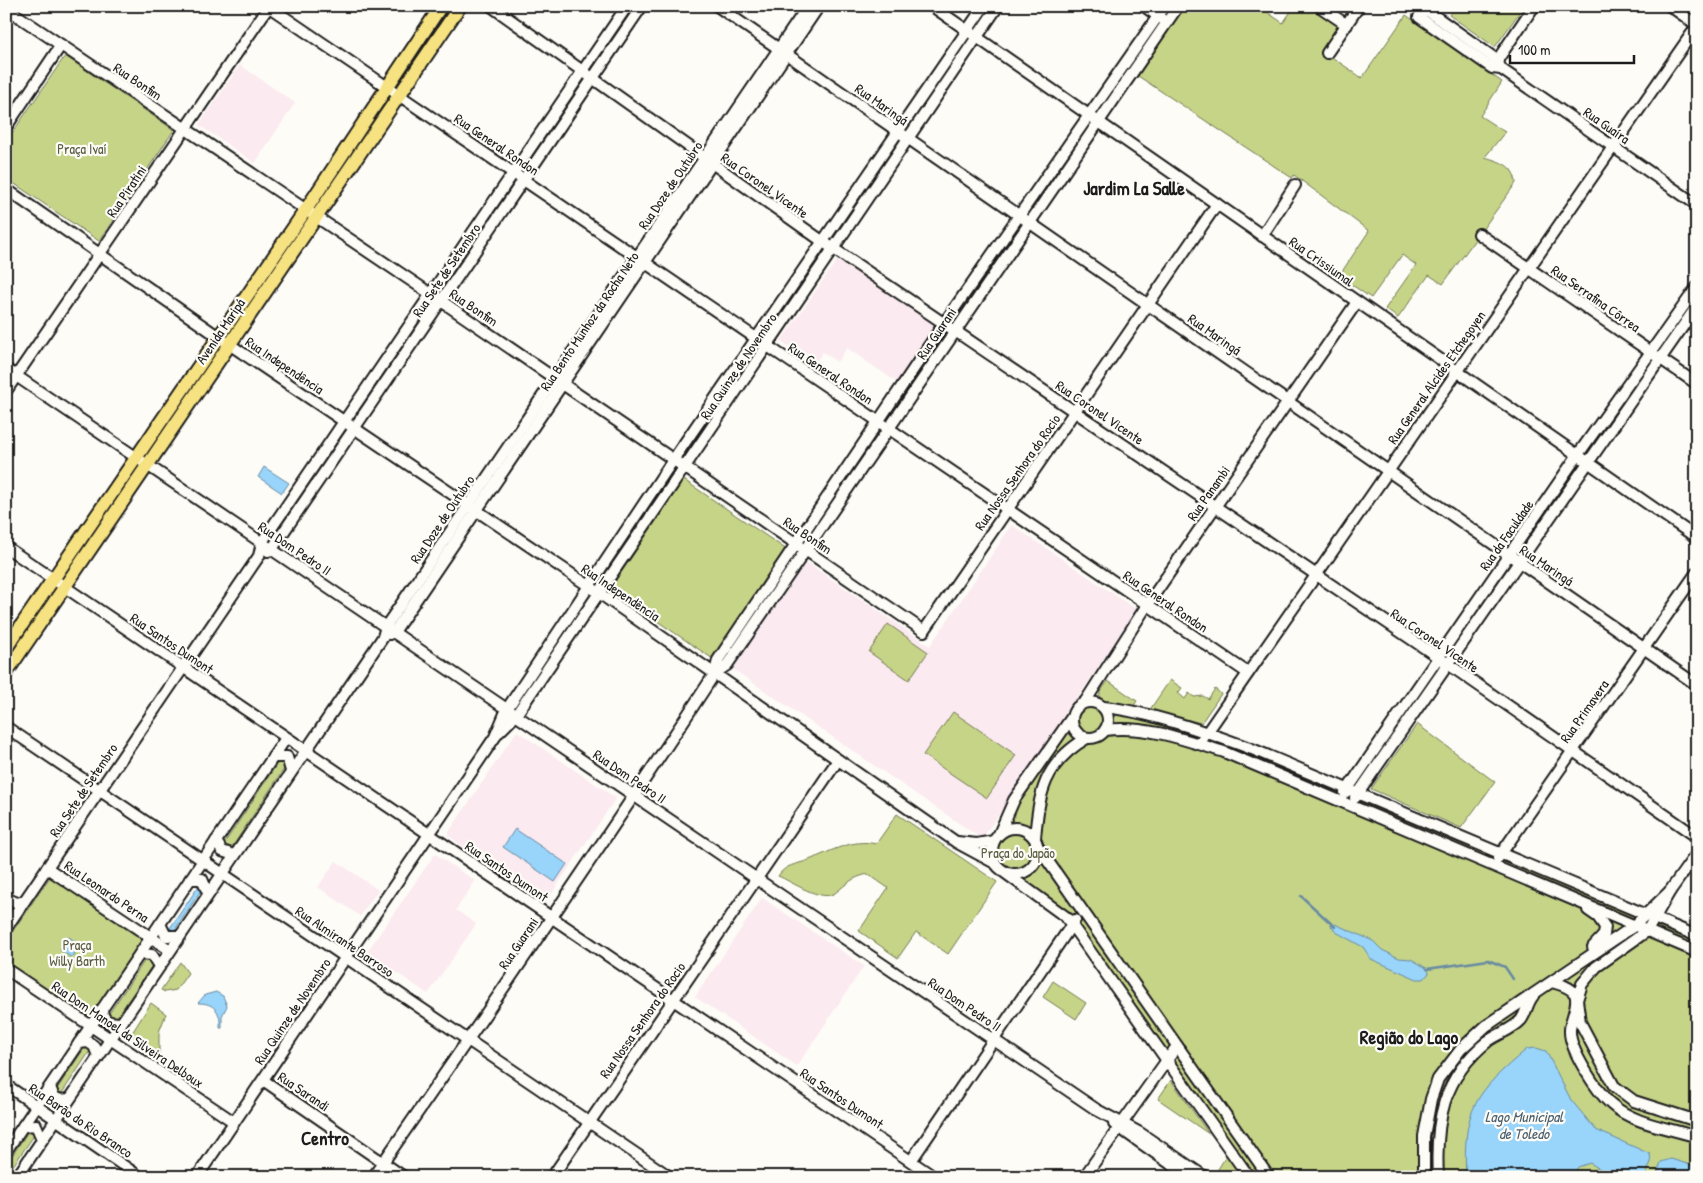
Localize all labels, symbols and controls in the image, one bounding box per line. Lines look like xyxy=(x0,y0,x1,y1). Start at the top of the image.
scale bar xyxy=(1510,32,1634,64)
text: 100 m xyxy=(1518,39,1551,60)
street label: Rua Bonfim xyxy=(110,58,166,104)
street label: Rua Maringá xyxy=(851,79,913,130)
street label: Rua Guaíra xyxy=(1580,102,1634,148)
street label: Rua General Rondon xyxy=(451,109,543,179)
street label: Rua Doze de Outubro xyxy=(633,137,707,233)
park label: Praça Ivaí xyxy=(57,139,107,158)
street label: Rua Coronel Vicente xyxy=(718,148,813,222)
street label: Rua Piratini xyxy=(102,161,150,221)
district label: Jardim La Salle xyxy=(1083,175,1185,201)
street label: Rua Sete de Setembro xyxy=(408,219,485,321)
street label: Rua Crissiumal xyxy=(1286,232,1358,290)
street label: Rua Bento Munhoz da Rocha Neto xyxy=(535,247,643,394)
street label: Rua Serrafina Côrrea xyxy=(1548,260,1645,336)
street label: Rua Bonfim xyxy=(446,284,502,330)
street label: Avenida Maripá xyxy=(191,294,250,368)
street label: Rua Guarani xyxy=(912,303,960,363)
street label: Rua General Alcides Etchegoyen xyxy=(1383,306,1490,448)
street label: Rua Quinze de Novembro xyxy=(695,309,781,423)
street label: Rua Maringá xyxy=(1184,309,1246,360)
street label: Rua Independência xyxy=(242,332,328,399)
street label: Rua General Rondon xyxy=(785,338,877,408)
street label: Rua Coronel Vicente xyxy=(1052,375,1148,449)
street label: Rua Nossa Senhora do Rocio xyxy=(970,410,1064,534)
street label: Rua Panambi xyxy=(1182,462,1234,524)
street label: Rua Doze de Outubro xyxy=(405,471,479,567)
street label: Rua da Faculdade xyxy=(1475,495,1538,574)
street label: Rua Bonfim xyxy=(780,512,836,558)
street label: Rua Dom Pedro II xyxy=(255,517,335,579)
street label: Rua Maringá xyxy=(1516,540,1578,591)
street label: Rua Independência xyxy=(578,559,664,626)
street label: Rua General Rondon xyxy=(1120,566,1212,636)
street label: Rua Coronel Vicente xyxy=(1387,603,1483,677)
street label: Rua Santos Dumont xyxy=(127,608,217,678)
street label: Rua Primavera xyxy=(1555,675,1613,746)
street label: Rua Sete de Setembro xyxy=(45,739,122,841)
street label: Rua Dom Pedro II xyxy=(590,745,670,807)
street label: Rua Santos Dumont xyxy=(462,836,552,906)
park label: Praça do Japão xyxy=(981,843,1055,863)
street label: Rua Leonardo Perna xyxy=(61,856,153,927)
street label: Rua Almirante Barroso xyxy=(292,901,398,981)
street label: Rua Guarani xyxy=(494,913,542,973)
park label: Praça Willy Barth xyxy=(49,935,105,971)
street label: Rua Quinze de Novembro xyxy=(249,954,335,1068)
street label: Rua Nossa Senhora do Rocio xyxy=(595,958,689,1082)
street label: Rua Dom Pedro II xyxy=(925,973,1005,1035)
street label: Rua Dom Manoel da Silveira Delboux xyxy=(48,976,208,1092)
district label: Região do Lago xyxy=(1360,1024,1459,1051)
street label: Rua Santos Dumont xyxy=(797,1063,887,1133)
street label: Rua Sarandi xyxy=(274,1067,334,1115)
street label: Rua Barão do Rio Branco xyxy=(26,1078,137,1162)
water label: Lago Municipal de Toledo xyxy=(1485,1106,1564,1144)
district label: Centro xyxy=(301,1125,349,1151)

